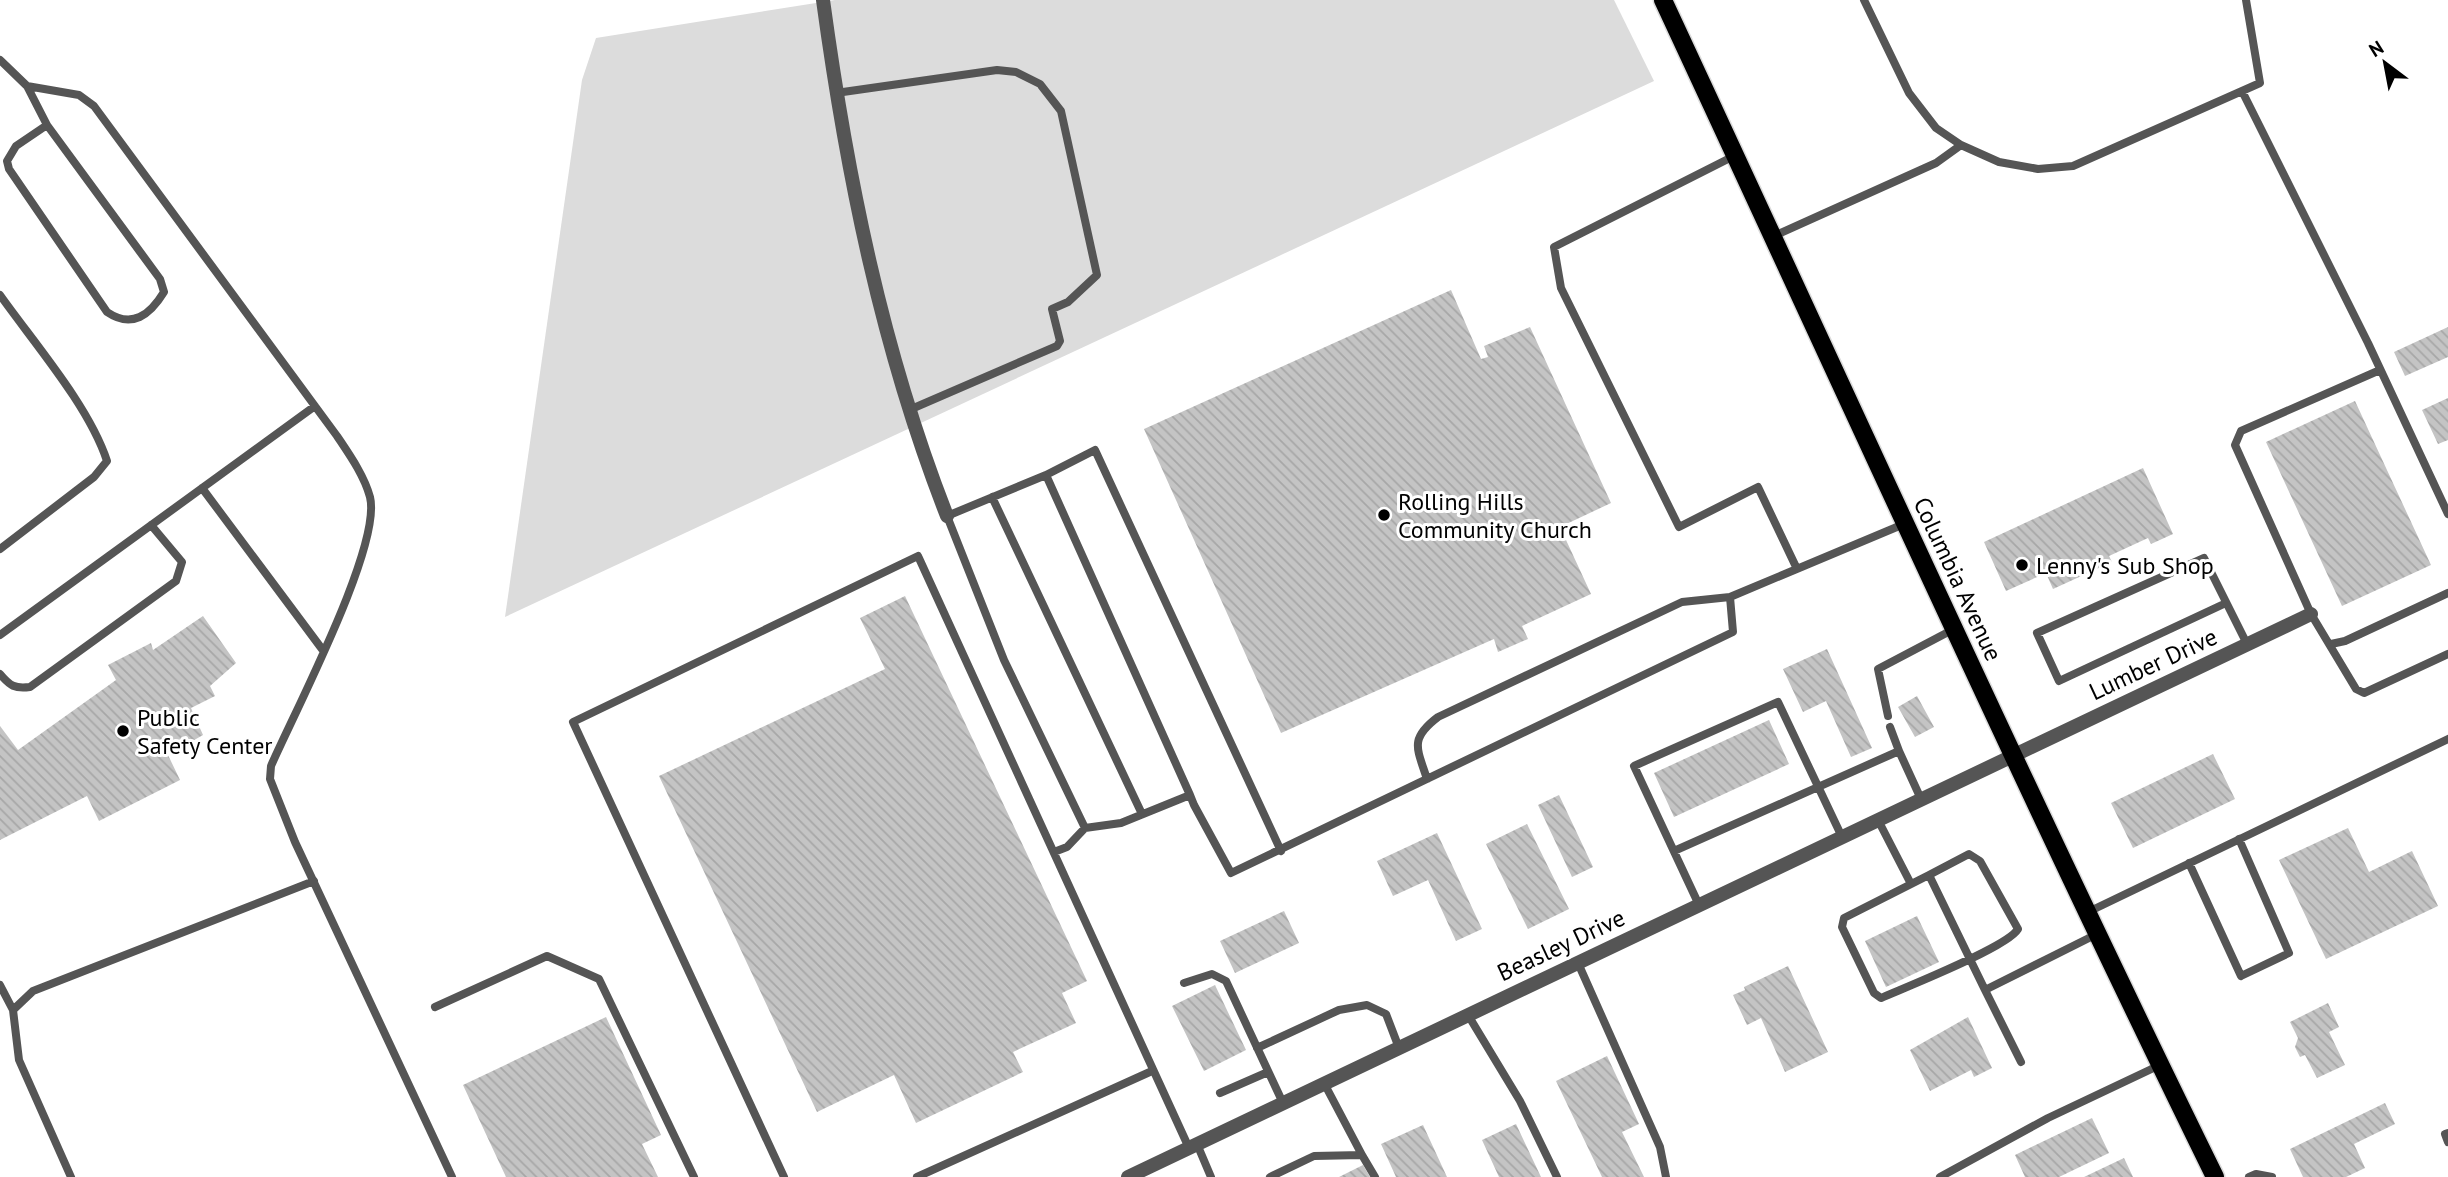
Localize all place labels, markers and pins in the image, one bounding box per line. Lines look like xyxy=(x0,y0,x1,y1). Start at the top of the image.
place label: Rolling Hills Community Church xyxy=(1398,486,1592,545)
marker: Rolling Hills Community Church xyxy=(1376,507,1392,523)
place label: Lenny's Sub Shop xyxy=(2036,550,2214,581)
marker: Lenny's Sub Shop xyxy=(2014,557,2030,573)
place label: Public Safety Center xyxy=(137,702,273,761)
marker: Public Safety Center xyxy=(115,723,131,739)

